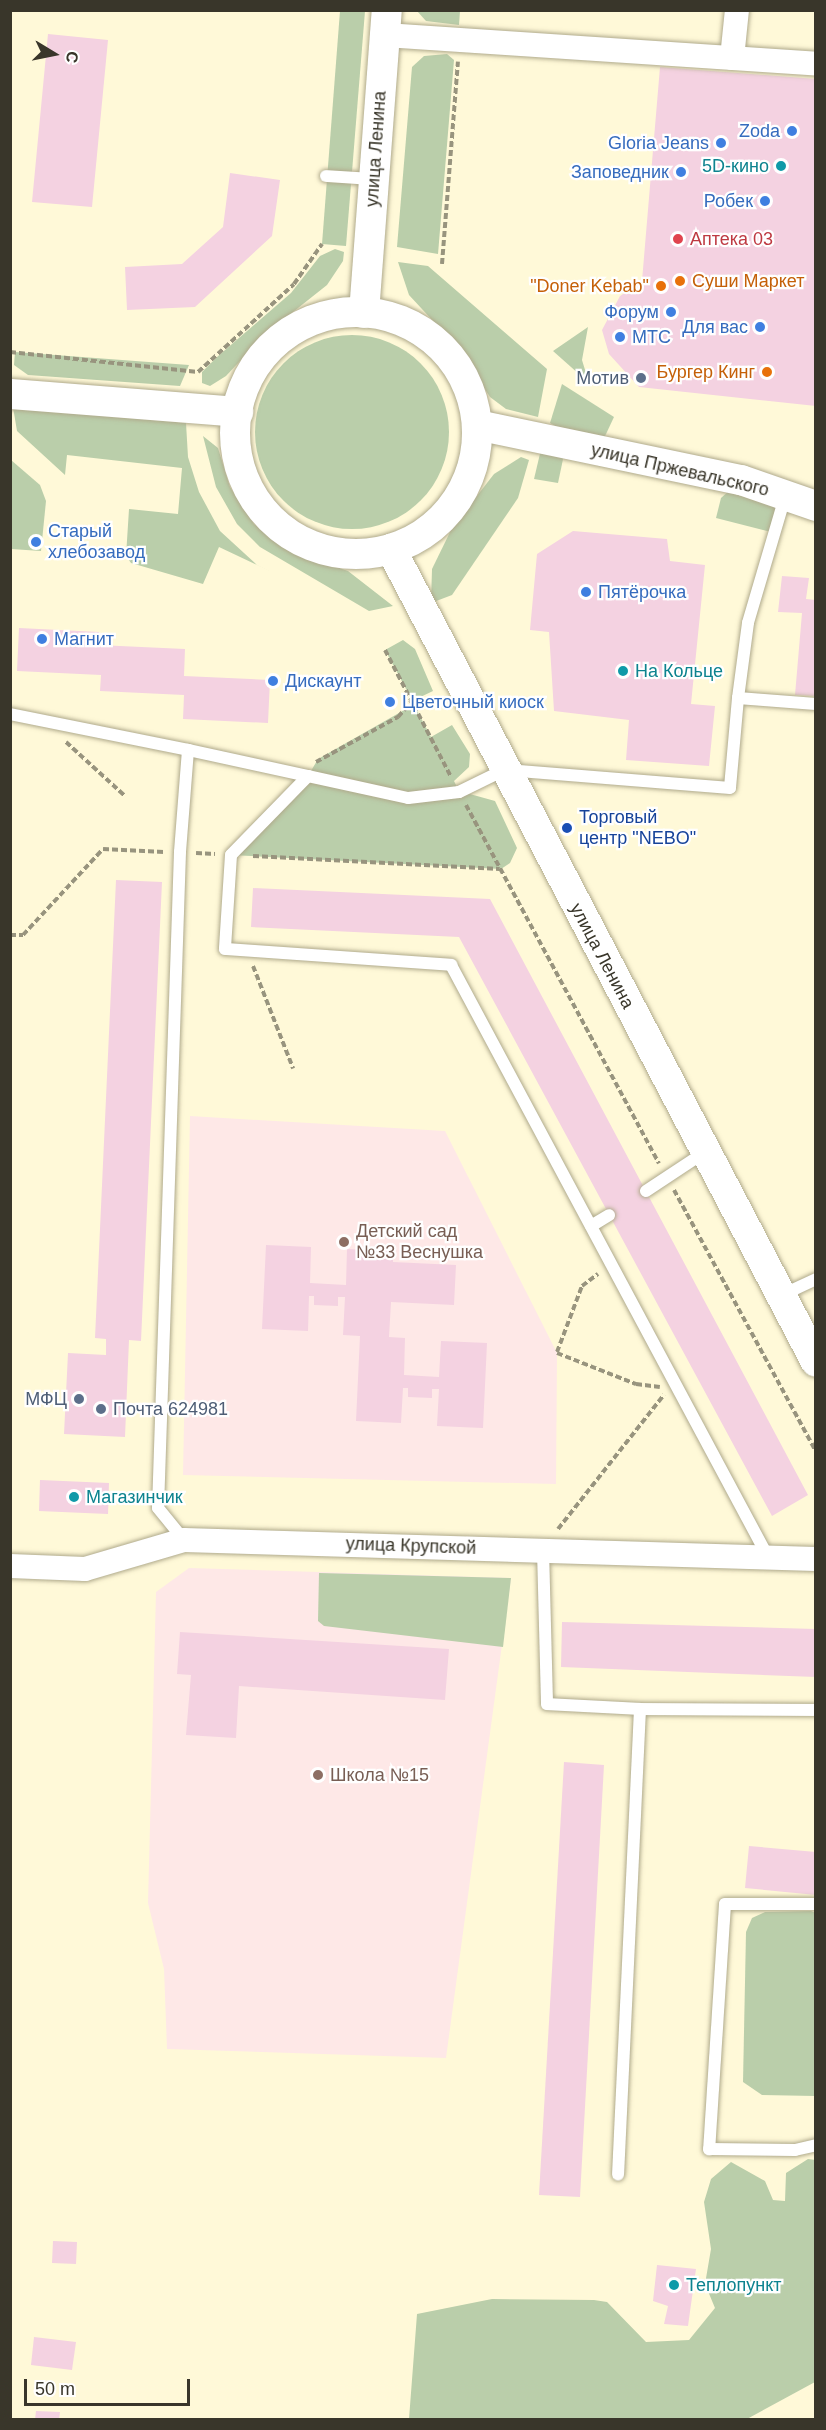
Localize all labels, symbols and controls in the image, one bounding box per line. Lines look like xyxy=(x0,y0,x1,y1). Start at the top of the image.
north arrow xyxy=(24,24,84,84)
text: С xyxy=(63,50,82,64)
street label: улица Ленина xyxy=(361,90,391,208)
place label: Zoda xyxy=(739,120,780,142)
marker: Zoda xyxy=(785,124,799,138)
place label: Gloria Jeans xyxy=(608,132,709,154)
marker: Gloria Jeans xyxy=(714,136,728,150)
place label: 5D-кино xyxy=(702,155,769,177)
marker: 5D-кино xyxy=(774,159,788,173)
place label: Заповедник xyxy=(571,161,669,183)
marker: Заповедник xyxy=(674,165,688,179)
place label: Робек xyxy=(704,190,753,212)
marker: Робек xyxy=(758,194,772,208)
place label: Аптека 03 xyxy=(690,228,773,250)
marker: Аптека 03 xyxy=(671,232,685,246)
place label: Суши Маркет xyxy=(692,270,804,292)
marker: Суши Маркет xyxy=(673,274,687,288)
place label: "Doner Kebab" xyxy=(530,275,649,297)
marker: "Doner Kebab" xyxy=(654,279,668,293)
place label: Форум xyxy=(604,301,659,323)
marker: Форум xyxy=(664,305,678,319)
place label: Для вас xyxy=(682,316,748,338)
marker: Для вас xyxy=(753,320,767,334)
place label: МТС xyxy=(632,326,671,348)
marker: МТС xyxy=(613,330,627,344)
place label: Бургер Кинг xyxy=(657,361,755,383)
marker: Бургер Кинг xyxy=(760,365,774,379)
place label: Мотив xyxy=(576,367,629,389)
marker: Мотив xyxy=(634,371,648,385)
street label: улица Пржевальского xyxy=(589,439,771,501)
place label: Старый хлебозавод xyxy=(48,521,145,564)
marker: Старый хлебозавод xyxy=(29,535,43,549)
place label: Пятёрочка xyxy=(598,581,686,603)
marker: Пятёрочка xyxy=(579,585,593,599)
place label: Магнит xyxy=(54,628,114,650)
marker: Магнит xyxy=(35,632,49,646)
place label: На Кольце xyxy=(635,660,723,682)
marker: На Кольце xyxy=(616,664,630,678)
place label: Дискаунт xyxy=(285,670,362,692)
marker: Дискаунт xyxy=(266,674,280,688)
place label: Цветочный киоск xyxy=(402,691,544,713)
marker: Цветочный киоск xyxy=(383,695,397,709)
place label: Торговый центр "NEBO" xyxy=(579,807,696,850)
marker: Торговый центр "NEBO" xyxy=(560,821,574,835)
street label: улица Ленина xyxy=(565,900,639,1012)
place label: Детский сад №33 Веснушка xyxy=(356,1221,483,1264)
marker: Детский сад №33 Веснушка xyxy=(337,1235,351,1249)
place label: МФЦ xyxy=(25,1388,67,1410)
marker: МФЦ xyxy=(72,1392,86,1406)
place label: Почта 624981 xyxy=(113,1398,228,1420)
marker: Почта 624981 xyxy=(94,1402,108,1416)
place label: Магазинчик xyxy=(86,1486,183,1508)
marker: Магазинчик xyxy=(67,1490,81,1504)
street label: улица Крупской xyxy=(345,1533,477,1559)
place label: Школа №15 xyxy=(330,1764,429,1786)
marker: Школа №15 xyxy=(311,1768,325,1782)
place label: Теплопункт xyxy=(686,2274,781,2296)
marker: Теплопункт xyxy=(667,2278,681,2292)
scale bar xyxy=(27,2367,194,2405)
text: 50 m xyxy=(35,2379,75,2399)

